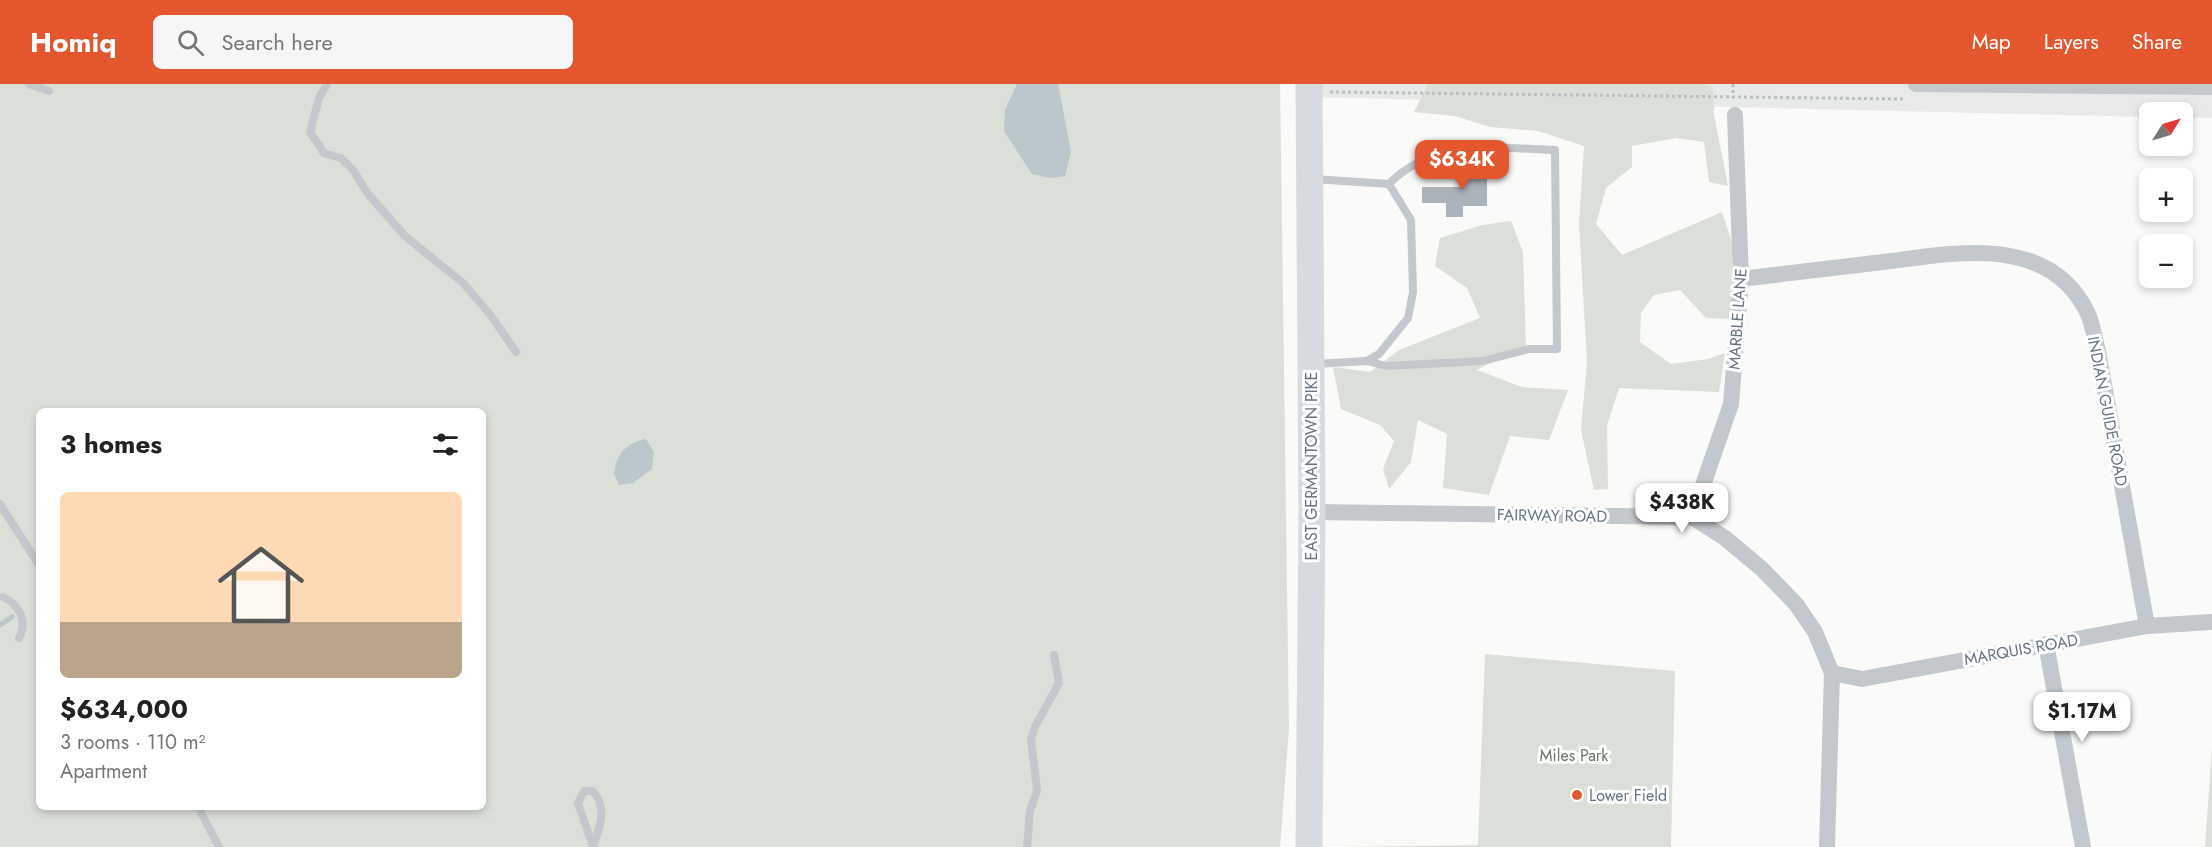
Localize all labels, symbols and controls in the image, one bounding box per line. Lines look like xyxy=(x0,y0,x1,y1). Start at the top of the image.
search box xyxy=(153,15,573,69)
text: Homiq xyxy=(30,22,117,63)
icon: search xyxy=(174,26,207,59)
text: Search here xyxy=(222,26,333,58)
text: Map xyxy=(1972,27,2011,57)
text: Layers xyxy=(2044,27,2099,57)
text: Share xyxy=(2132,27,2182,57)
north arrow xyxy=(2139,102,2193,156)
map controls xyxy=(2139,102,2193,288)
pin: $634K xyxy=(1420,140,1504,191)
text: $634K xyxy=(1429,145,1495,174)
button: + xyxy=(2139,168,2193,222)
button: − xyxy=(2139,234,2193,288)
street label: MARBLE LANE xyxy=(1722,268,1753,371)
street label: INDIAN GUIDE ROAD xyxy=(2082,334,2133,488)
street label: EAST GERMANTOWN PIKE xyxy=(1300,372,1323,560)
text: 3 homes xyxy=(60,425,162,463)
icon: filters xyxy=(429,428,462,461)
pin: $438K xyxy=(1640,483,1724,534)
text: $438K xyxy=(1649,488,1715,517)
street label: FAIRWAY ROAD xyxy=(1497,503,1607,528)
icon: home xyxy=(207,531,315,639)
street label: MARQUIS ROAD xyxy=(1962,628,2080,671)
text: $634,000 xyxy=(60,690,188,728)
pin: $1.17M xyxy=(2033,692,2131,743)
text: $1.17M xyxy=(2047,697,2117,726)
text: 3 rooms · 110 m² xyxy=(60,728,206,757)
park label: Miles Park xyxy=(1540,744,1609,767)
text: Apartment xyxy=(60,757,147,786)
place label: Lower Field xyxy=(1589,784,1667,807)
marker: Lower Field xyxy=(1570,788,1584,802)

